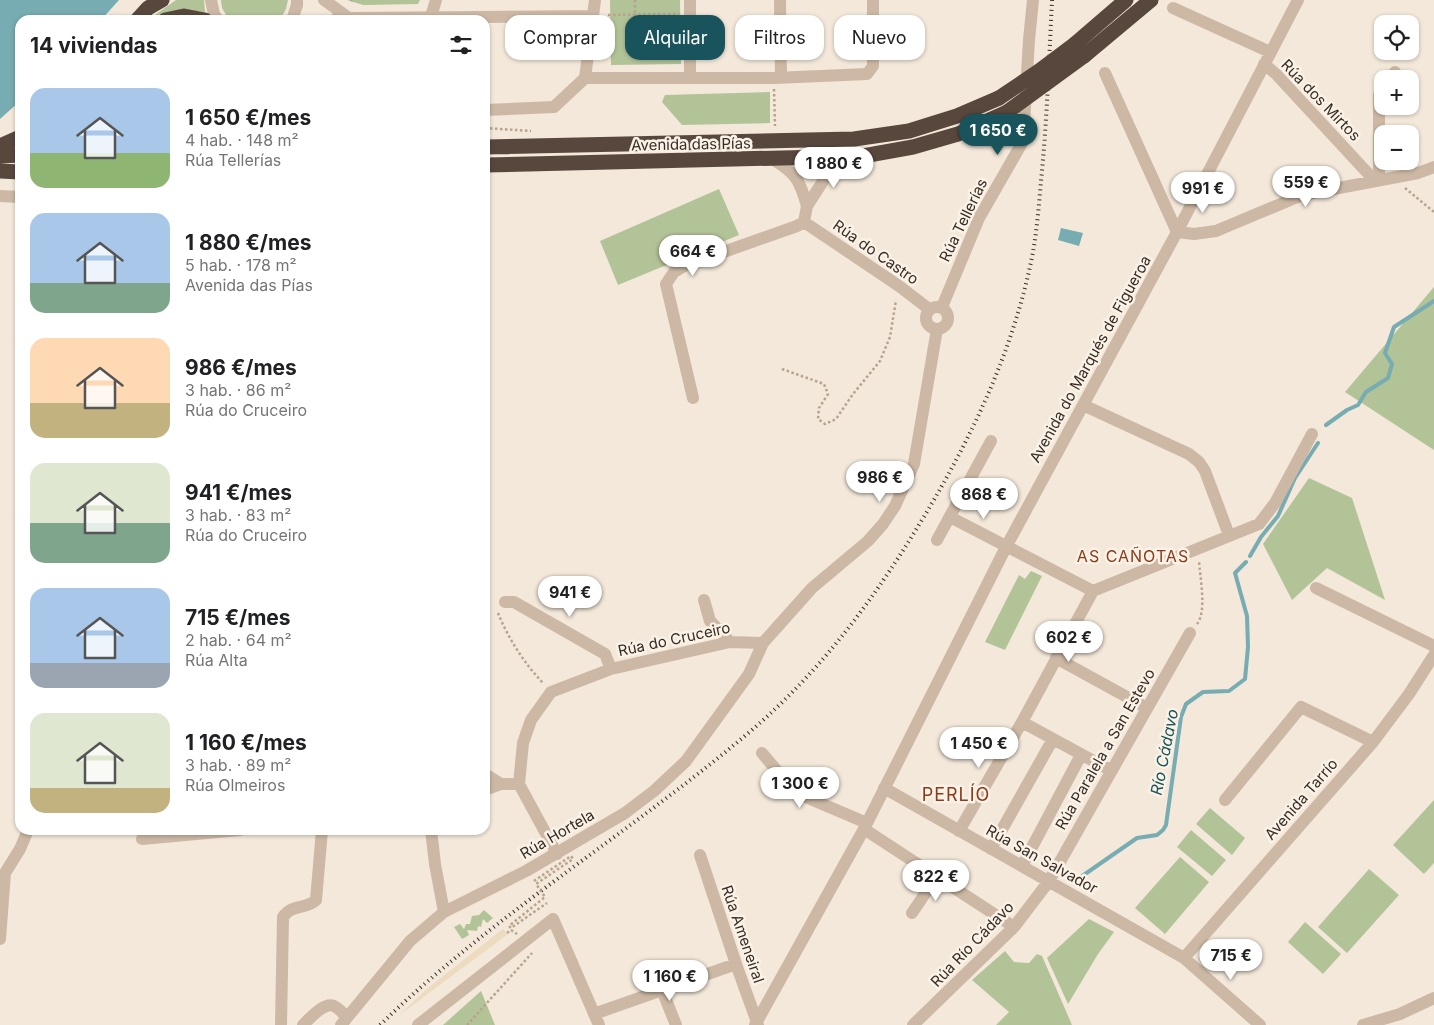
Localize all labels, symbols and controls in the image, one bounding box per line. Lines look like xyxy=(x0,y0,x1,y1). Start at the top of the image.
chip: Comprar xyxy=(505,15,615,60)
chip: Alquilar xyxy=(625,15,725,60)
chip: Filtros xyxy=(735,15,824,60)
chip: Nuevo xyxy=(834,15,925,60)
map controls xyxy=(1374,15,1419,170)
button: locate xyxy=(1374,15,1419,60)
icon: filters xyxy=(447,31,475,59)
text: 14 viviendas xyxy=(30,33,158,58)
street label: Rúa dos Mirtos xyxy=(1277,55,1365,145)
button: + xyxy=(1374,70,1419,115)
text: 1 650 €/mes xyxy=(185,105,311,130)
icon: home xyxy=(70,108,130,168)
pin: 1 650 € xyxy=(952,114,1044,156)
text: 1 650 € xyxy=(970,120,1026,140)
button: − xyxy=(1374,125,1419,170)
text: 4 hab. · 148 m² xyxy=(185,130,299,150)
street label: Avenida das Pías xyxy=(631,133,751,155)
pin: 1 880 € xyxy=(788,146,880,189)
text: Rúa Tellerías xyxy=(185,150,281,170)
text: 1 880 € xyxy=(805,153,863,173)
pin: 559 € xyxy=(1271,166,1341,208)
pin: 991 € xyxy=(1168,172,1238,214)
text: 559 € xyxy=(1283,172,1329,192)
street label: Rúa Tellerías xyxy=(935,175,991,265)
text: 991 € xyxy=(1182,178,1224,198)
street label: Rúa do Castro xyxy=(830,215,922,289)
text: 1 880 €/mes xyxy=(185,230,311,255)
icon: home xyxy=(70,233,130,293)
pin: 664 € xyxy=(658,234,728,277)
text: 664 € xyxy=(670,241,716,261)
street label: Avenida do Marqués de Figueroa xyxy=(1025,252,1155,466)
text: 5 hab. · 178 m² xyxy=(185,255,297,275)
text: Avenida das Pías xyxy=(185,275,313,295)
text: 986 €/mes xyxy=(185,355,297,380)
icon: home xyxy=(70,358,130,418)
text: 3 hab. · 86 m² xyxy=(185,380,291,400)
text: Rúa do Cruceiro xyxy=(185,400,307,420)
pin: 986 € xyxy=(845,460,915,503)
text: 986 € xyxy=(857,467,903,487)
pin: 868 € xyxy=(949,478,1019,520)
text: 941 €/mes xyxy=(185,480,292,505)
icon: home xyxy=(70,483,130,543)
text: 868 € xyxy=(961,484,1007,504)
text: 3 hab. · 83 m² xyxy=(185,505,291,525)
text: Rúa do Cruceiro xyxy=(185,525,307,545)
district label: AS CAÑOTAS xyxy=(1077,546,1189,566)
pin: 941 € xyxy=(535,576,605,618)
text: 941 € xyxy=(549,582,591,602)
text: 715 €/mes xyxy=(185,605,291,630)
icon: home xyxy=(70,608,130,668)
street label: Rúa do Cruceiro xyxy=(616,618,732,660)
pin: 602 € xyxy=(1034,620,1104,663)
text: 602 € xyxy=(1046,627,1092,647)
text: 2 hab. · 64 m² xyxy=(185,630,292,650)
text: Rúa Alta xyxy=(185,650,248,670)
street label: Rúa Paralela a San Estevo xyxy=(1051,665,1159,833)
water label: Río Cádavo xyxy=(1146,707,1182,797)
pin: 1 450 € xyxy=(933,726,1025,769)
text: 1 160 €/mes xyxy=(185,730,307,755)
icon: home xyxy=(70,733,130,793)
text: 1 450 € xyxy=(950,733,1008,753)
street label: Avenida Tarrío xyxy=(1260,754,1342,844)
text: 3 hab. · 89 m² xyxy=(185,755,291,775)
pin: 1 300 € xyxy=(754,766,846,809)
text: 1 300 € xyxy=(771,773,829,793)
text: Rúa Olmeiros xyxy=(185,775,285,795)
district label: PERLÍO xyxy=(922,783,990,805)
street label: Rúa Hortela xyxy=(516,805,598,863)
street label: Rúa San Salvador xyxy=(983,820,1101,898)
pin: 822 € xyxy=(901,860,971,902)
text: 822 € xyxy=(913,866,959,886)
street label: Rúa Ameneiral xyxy=(717,883,769,985)
street label: Rúa Río Cádavo xyxy=(926,897,1018,991)
pin: 715 € xyxy=(1196,938,1266,981)
text: 715 € xyxy=(1210,945,1252,965)
pin: 1 160 € xyxy=(624,960,716,1002)
text: 1 160 € xyxy=(643,966,697,986)

